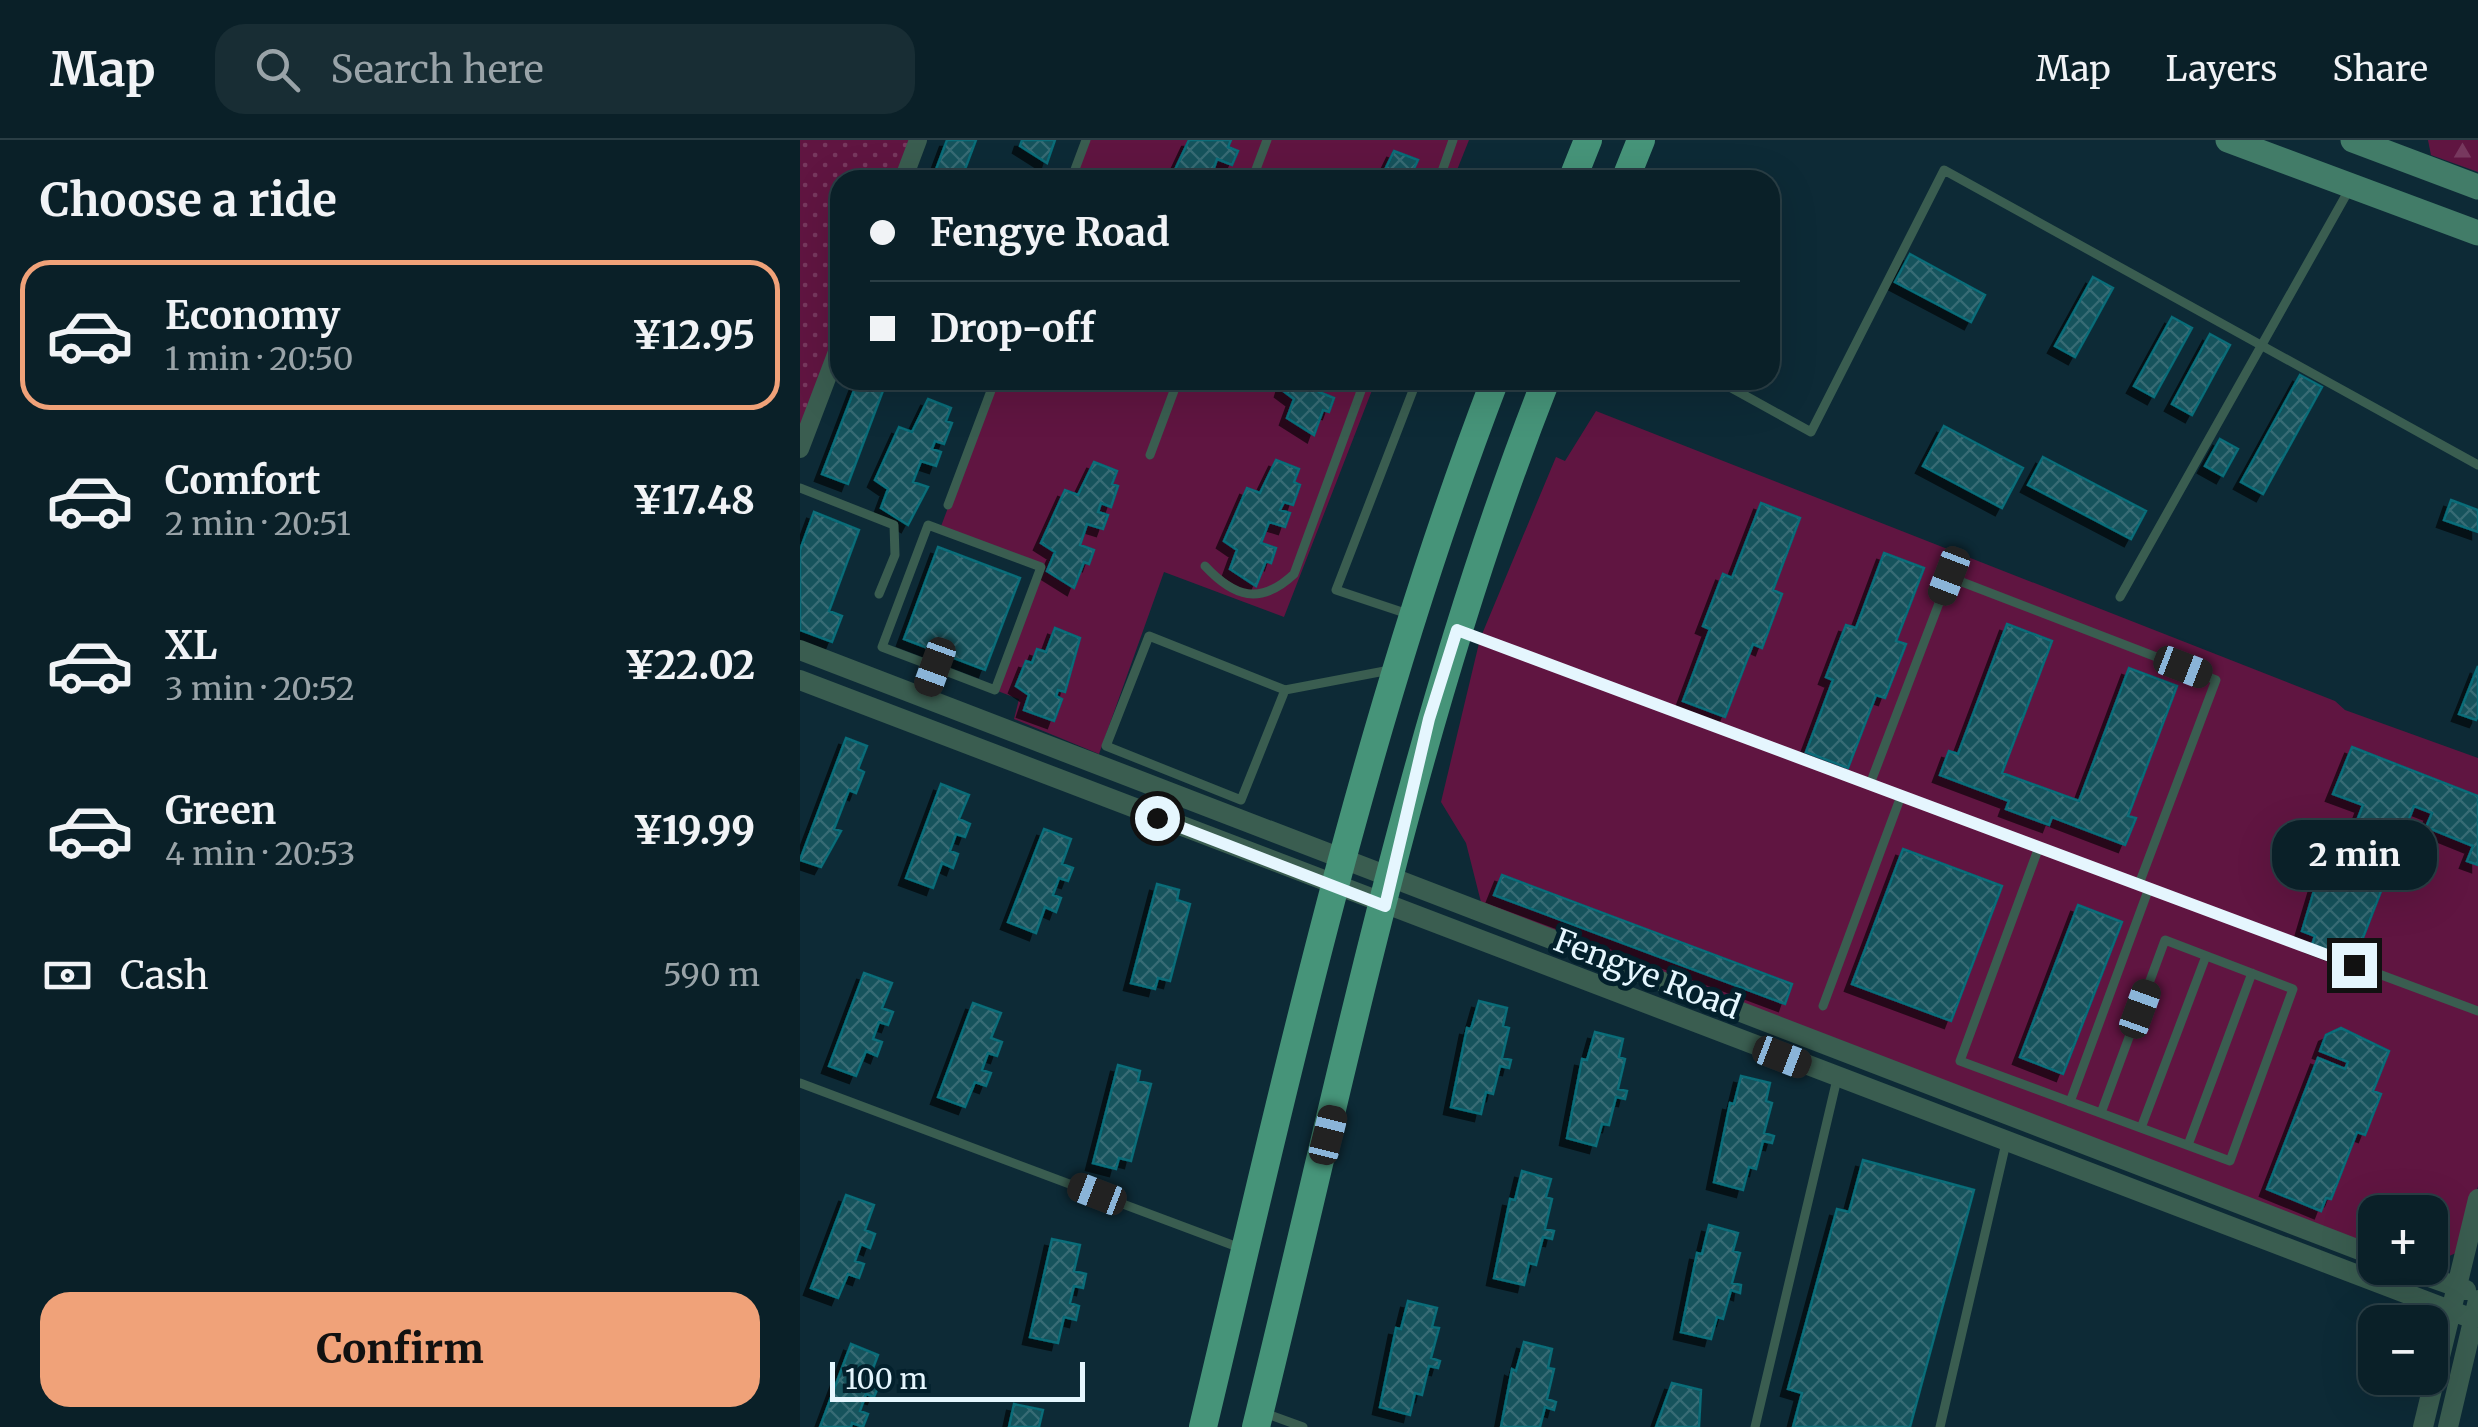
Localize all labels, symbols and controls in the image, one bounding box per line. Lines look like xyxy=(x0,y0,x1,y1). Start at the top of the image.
search box xyxy=(215,24,915,114)
text: Map xyxy=(50,39,155,99)
icon: search xyxy=(250,42,305,97)
text: Search here xyxy=(330,46,544,93)
text: Map xyxy=(2036,47,2111,91)
text: Layers xyxy=(2166,47,2277,91)
text: Share xyxy=(2332,47,2428,91)
text: Choose a ride xyxy=(40,172,337,228)
text: Fengye Road xyxy=(930,209,1170,256)
icon: car xyxy=(45,290,135,380)
text: Economy xyxy=(165,292,340,339)
text: Drop-off xyxy=(930,305,1095,352)
text: ¥12.95 xyxy=(632,312,755,359)
text: 1 min · 20:50 xyxy=(165,339,353,379)
icon: car xyxy=(45,455,135,545)
text: Comfort xyxy=(165,457,321,504)
text: ¥17.48 xyxy=(632,477,755,524)
text: 2 min · 20:51 xyxy=(165,504,351,544)
car xyxy=(1924,543,1974,609)
icon: car xyxy=(45,620,135,710)
text: XL xyxy=(165,622,217,669)
car xyxy=(911,634,959,700)
text: ¥22.02 xyxy=(625,642,755,689)
car xyxy=(2150,642,2216,692)
text: 3 min · 20:52 xyxy=(165,669,355,709)
icon: car xyxy=(45,785,135,875)
text: Green xyxy=(165,787,276,834)
route start xyxy=(1135,796,1180,841)
text: ¥19.99 xyxy=(633,807,755,854)
callout: 2 min xyxy=(2272,820,2436,890)
text: 4 min · 20:53 xyxy=(165,834,355,874)
text: 2 min xyxy=(2309,835,2400,875)
street label: Fengye Road xyxy=(1548,920,1746,1028)
route end xyxy=(2332,943,2377,988)
icon: cash xyxy=(40,948,95,1003)
text: Cash xyxy=(120,952,209,999)
text: 590 m xyxy=(663,955,760,995)
car xyxy=(2116,976,2164,1042)
car xyxy=(1749,1032,1815,1082)
car xyxy=(1306,1102,1350,1168)
car xyxy=(1064,1169,1130,1219)
map controls xyxy=(2358,1195,2448,1395)
button: + xyxy=(2358,1195,2448,1285)
button: Confirm xyxy=(40,1292,760,1407)
button: − xyxy=(2358,1305,2448,1395)
scale bar xyxy=(830,1357,1085,1402)
text: 100 m xyxy=(845,1361,927,1397)

